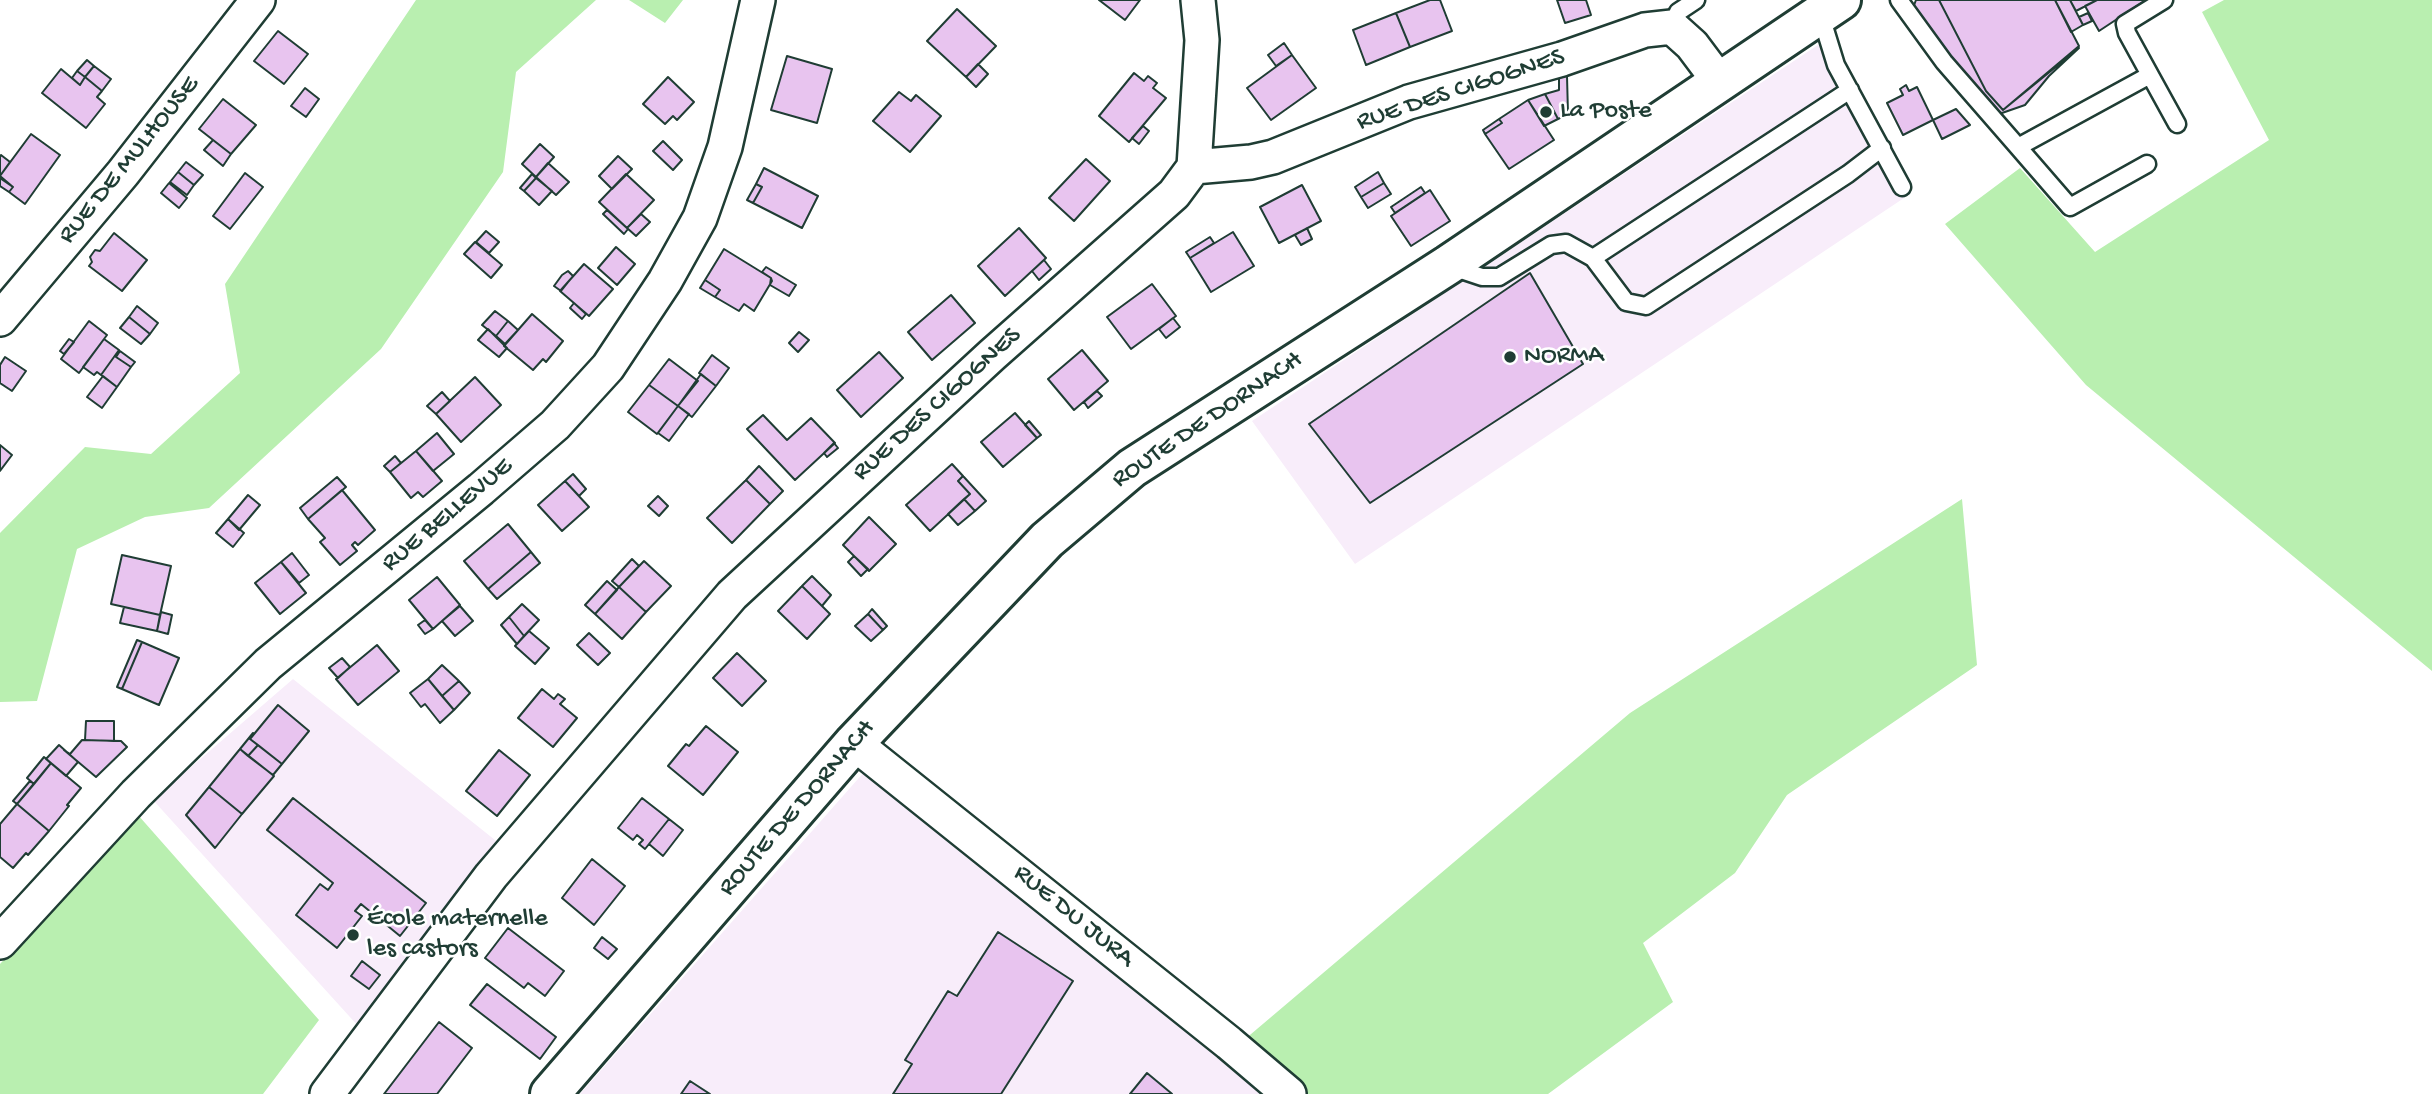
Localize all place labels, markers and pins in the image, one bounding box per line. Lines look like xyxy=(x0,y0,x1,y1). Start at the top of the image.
place label: La Poste xyxy=(1560,96,1652,128)
marker: La Poste xyxy=(1538,104,1554,120)
place label: NORMA xyxy=(1524,341,1604,373)
marker: NORMA xyxy=(1502,349,1518,365)
place label: École maternelle les castors xyxy=(367,904,548,965)
marker: École maternelle les castors xyxy=(345,927,361,943)

